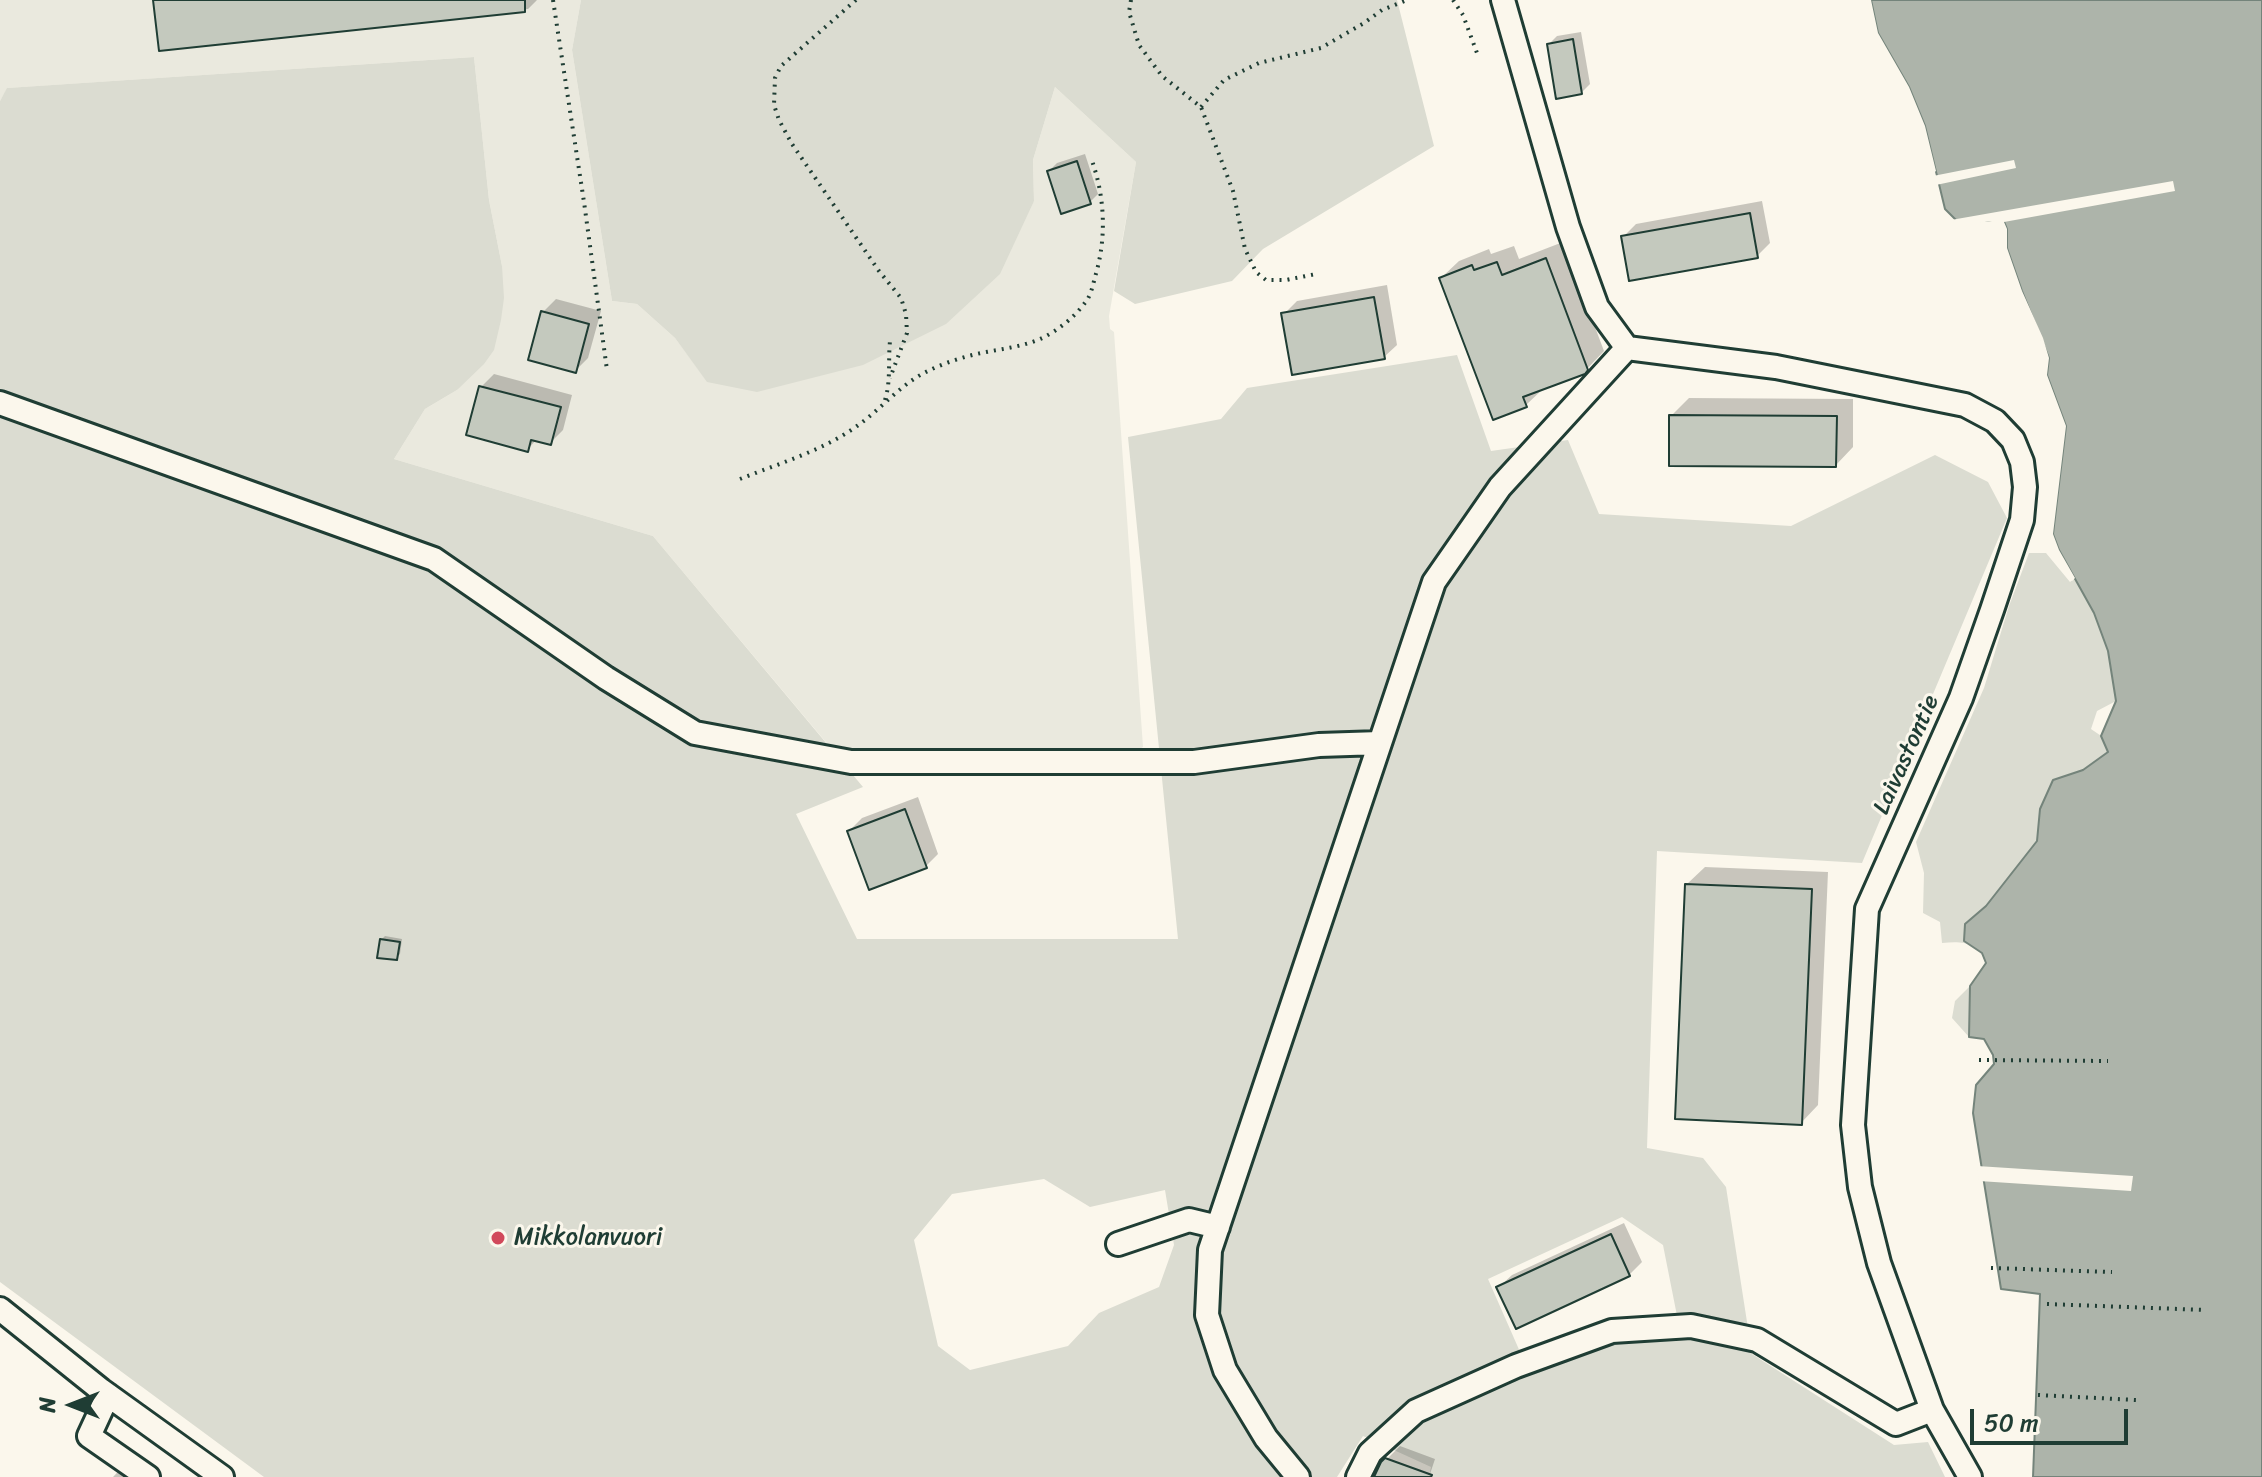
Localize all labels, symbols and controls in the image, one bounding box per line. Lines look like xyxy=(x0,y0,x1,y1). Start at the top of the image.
street label: Laivastontie xyxy=(1868,691,1946,819)
place label: Mikkolanvuori xyxy=(514,1224,662,1252)
marker: Mikkolanvuori xyxy=(489,1229,507,1247)
north arrow xyxy=(32,1365,112,1445)
scale bar xyxy=(1974,1393,2132,1443)
text: N xyxy=(28,1397,67,1413)
text: 50 m xyxy=(1984,1402,2039,1444)

